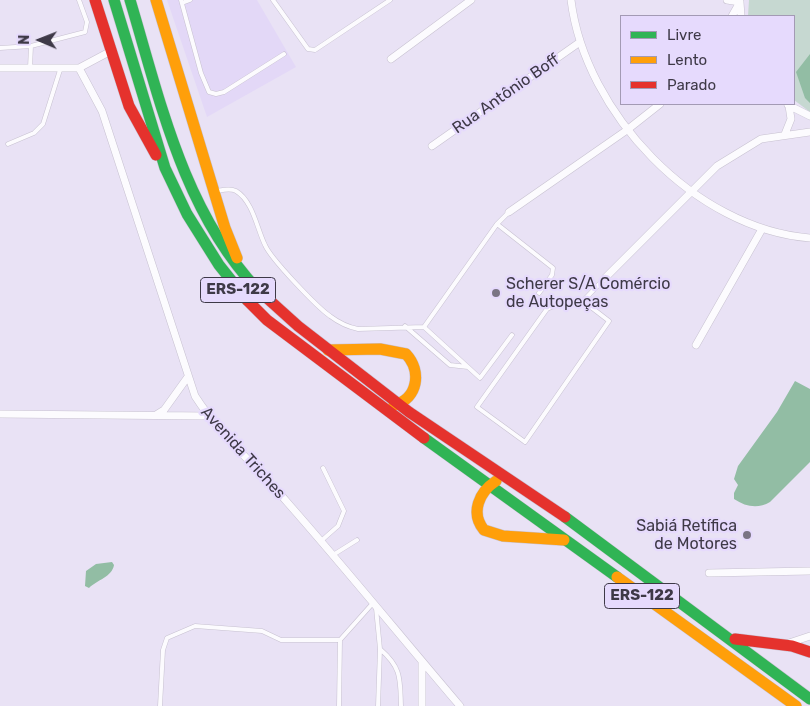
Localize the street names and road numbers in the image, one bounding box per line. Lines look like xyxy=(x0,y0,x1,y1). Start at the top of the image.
street label: Rua Antônio Boff xyxy=(449,50,563,138)
road number: ERS-122 xyxy=(200,278,276,302)
street label: Avenida Triches xyxy=(197,403,289,503)
road number: ERS-122 xyxy=(604,584,680,608)

